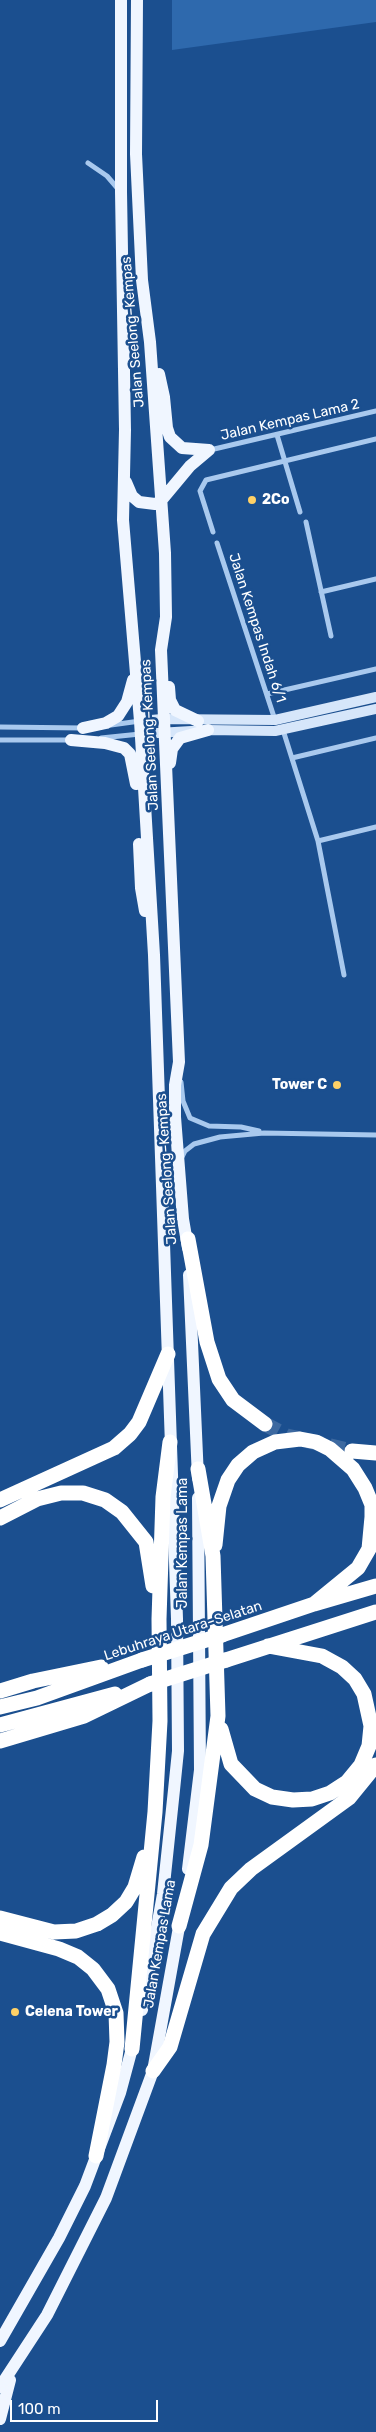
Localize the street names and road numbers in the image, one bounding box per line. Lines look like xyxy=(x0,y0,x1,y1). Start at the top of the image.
street label: Jalan Seelong–Kempas xyxy=(118,256,148,408)
street label: Jalan Kempas Lama 2 xyxy=(219,396,361,444)
street label: Jalan Kempas Indah 6/1 xyxy=(225,551,289,705)
street label: Jalan Seelong–Kempas xyxy=(138,659,162,811)
street label: Jalan Seelong–Kempas xyxy=(153,1093,181,1245)
street label: Jalan Kempas Lama xyxy=(175,1478,191,1608)
street label: Lebuhraya Utara–Selatan xyxy=(102,1597,264,1665)
street label: Jalan Kempas Lama xyxy=(140,1878,180,2010)

